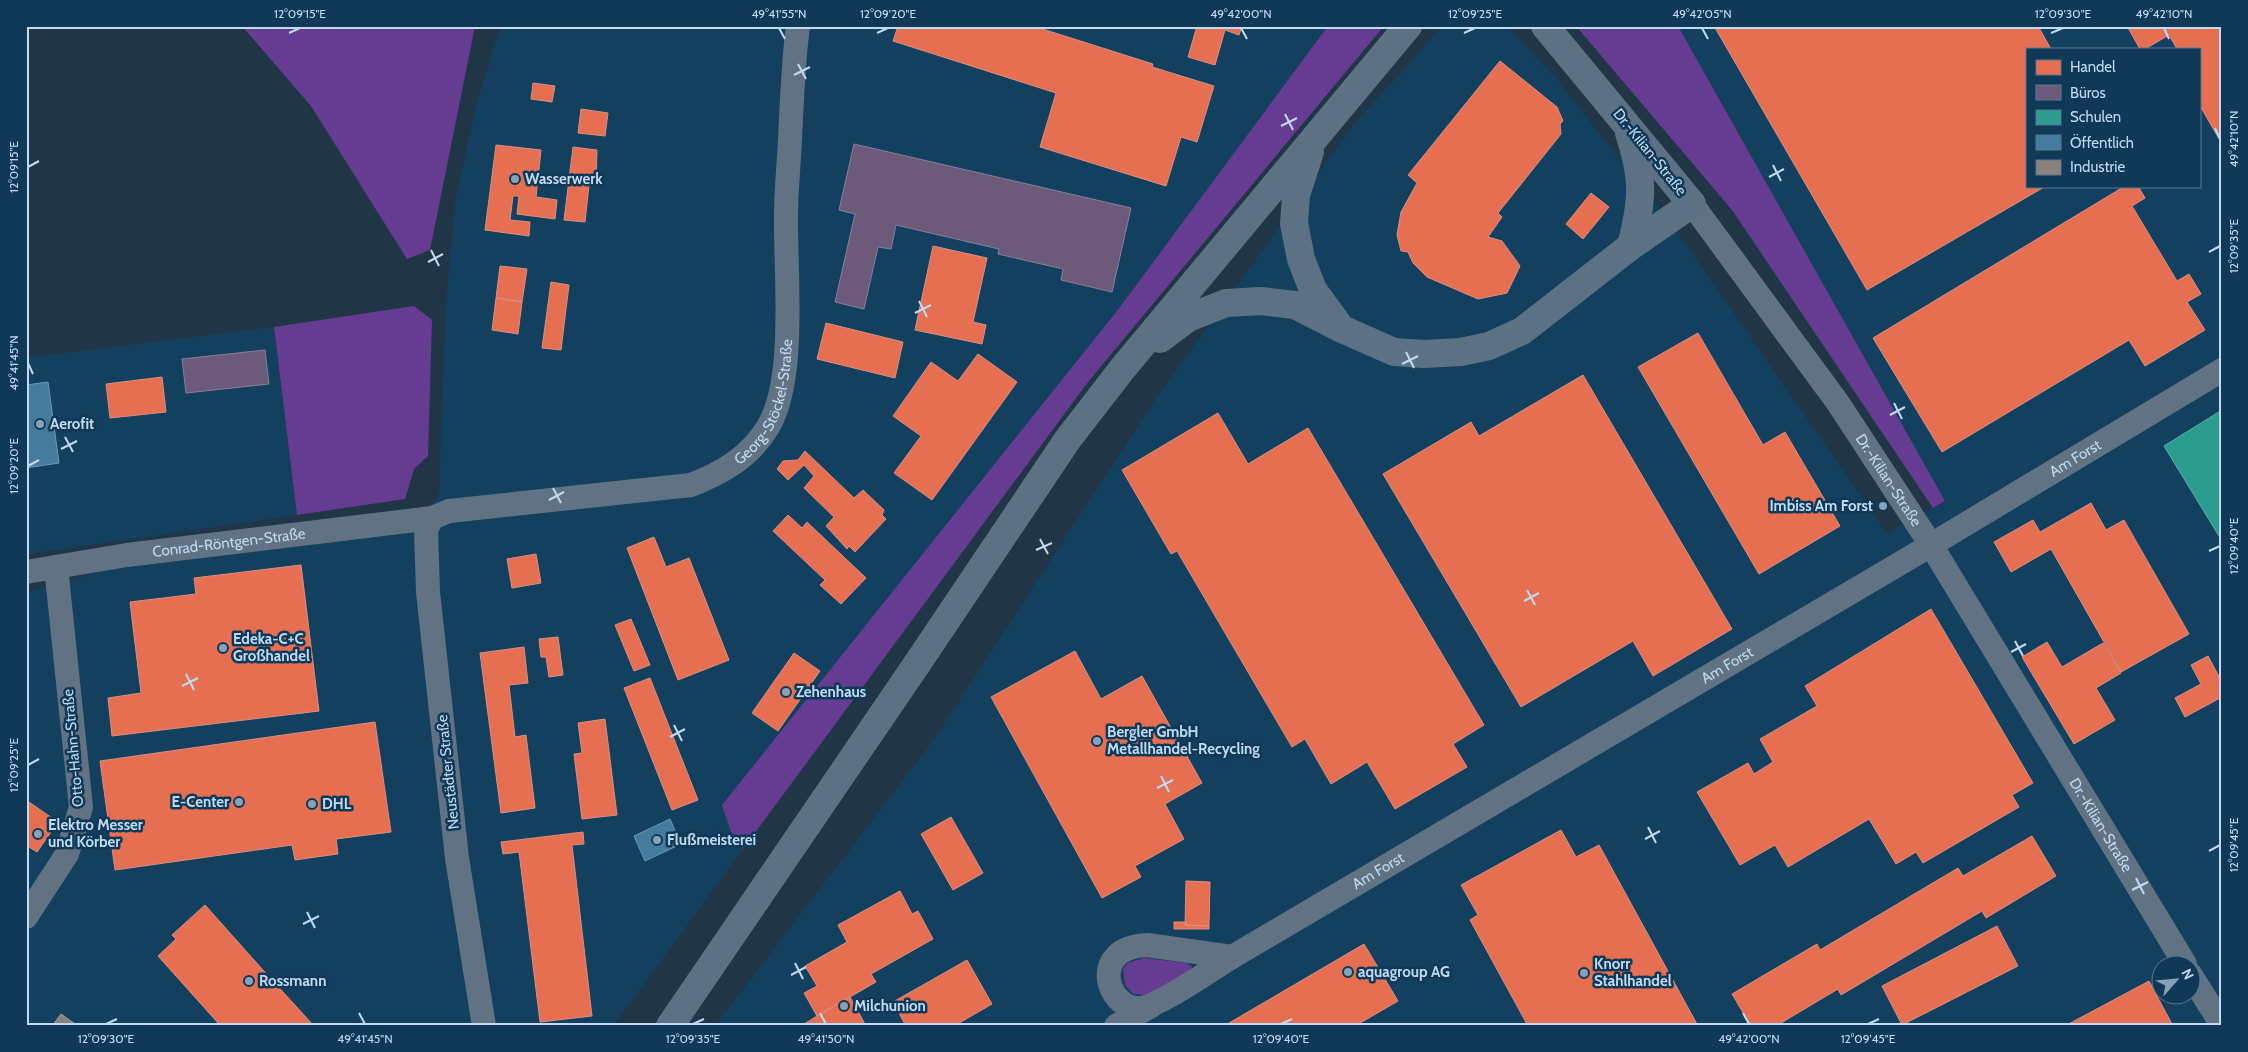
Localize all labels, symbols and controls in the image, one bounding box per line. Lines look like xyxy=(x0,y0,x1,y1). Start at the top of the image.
text: 12°09'15"E xyxy=(274,6,326,21)
text: 49°41'55"N xyxy=(751,6,807,21)
text: 12°09'20"E xyxy=(860,6,916,21)
text: 49°42'00"N xyxy=(1210,6,1272,21)
text: 12°09'25"E xyxy=(1448,6,1502,21)
text: 49°42'05"N xyxy=(1672,6,1732,21)
text: 12°09'30"E xyxy=(2035,6,2092,21)
text: 49°42'10"N xyxy=(2136,6,2192,21)
legend xyxy=(2026,48,2200,188)
text: Handel xyxy=(2070,58,2116,76)
text: Büros xyxy=(2070,84,2106,102)
street label: Dr.-Kilian-Straße xyxy=(1609,105,1691,199)
text: Schulen xyxy=(2070,108,2121,126)
text: 49°42'10"N xyxy=(2226,111,2241,167)
text: Öffentlich xyxy=(2070,134,2134,152)
text: 12°09'15"E xyxy=(6,141,21,193)
text: Industrie xyxy=(2070,158,2125,176)
place label: Wasserwerk xyxy=(525,170,603,188)
marker: Wasserwerk xyxy=(509,173,521,185)
text: 12°09'35"E xyxy=(2226,218,2241,273)
text: 49°41'45"N xyxy=(6,335,21,391)
street label: Georg-Stöckel-Straße xyxy=(730,338,796,469)
place label: Aerofit xyxy=(50,415,94,433)
marker: Aerofit xyxy=(34,418,46,430)
street label: Dr.-Kilian-Straße xyxy=(1852,430,1925,530)
street label: Am Forst xyxy=(2046,436,2104,481)
text: 12°09'20"E xyxy=(6,438,21,494)
place label: Imbiss Am Forst xyxy=(1770,497,1873,515)
marker: Imbiss Am Forst xyxy=(1877,500,1889,512)
text: 12°09'40"E xyxy=(2226,517,2241,574)
street label: Conrad-Röntgen-Straße xyxy=(151,524,307,561)
place label: Edeka-C+C Großhandel xyxy=(233,630,310,665)
marker: Edeka-C+C Großhandel xyxy=(217,642,229,654)
street label: Am Forst xyxy=(1698,643,1756,688)
place label: Zehenhaus xyxy=(796,683,866,701)
marker: Zehenhaus xyxy=(780,686,792,698)
street label: Otto-Hahn-Straße xyxy=(59,688,87,808)
street label: Neustädter Straße xyxy=(433,713,463,830)
place label: Bergler GmbH Metallhandel-Recycling xyxy=(1107,723,1260,758)
marker: Bergler GmbH Metallhandel-Recycling xyxy=(1091,735,1103,747)
text: 12°09'25"E xyxy=(6,738,21,792)
street label: Dr.-Kilian-Straße xyxy=(2065,775,2136,876)
place label: E-Center xyxy=(172,793,229,811)
place label: DHL xyxy=(322,795,352,813)
marker: E-Center xyxy=(233,796,245,808)
marker: DHL xyxy=(306,798,318,810)
place label: Elektro Messer und Körber xyxy=(48,816,143,851)
text: 12°09'45"E xyxy=(2226,817,2241,872)
marker: Elektro Messer und Körber xyxy=(32,828,44,840)
place label: Flußmeisterei xyxy=(667,831,756,849)
marker: Flußmeisterei xyxy=(651,834,663,846)
street label: Am Forst xyxy=(1349,849,1407,893)
north arrow xyxy=(2150,954,2200,1004)
place label: Knorr Stahlhandel xyxy=(1594,955,1672,990)
place label: aquagroup AG xyxy=(1358,963,1450,981)
marker: aquagroup AG xyxy=(1342,966,1354,978)
text: N xyxy=(2177,966,2198,983)
marker: Knorr Stahlhandel xyxy=(1578,967,1590,979)
place label: Rossmann xyxy=(259,972,326,990)
marker: Rossmann xyxy=(243,975,255,987)
place label: Milchunion xyxy=(854,997,926,1015)
marker: Milchunion xyxy=(838,1000,850,1012)
text: 12°09'30"E xyxy=(78,1031,135,1046)
text: 49°41'45"N xyxy=(337,1031,393,1046)
text: 12°09'35"E xyxy=(666,1031,721,1046)
text: 49°41'50"N xyxy=(797,1031,855,1046)
text: 12°09'40"E xyxy=(1253,1031,1310,1046)
text: 49°42'00"N xyxy=(1718,1031,1780,1046)
text: 12°09'45"E xyxy=(1841,1031,1896,1046)

